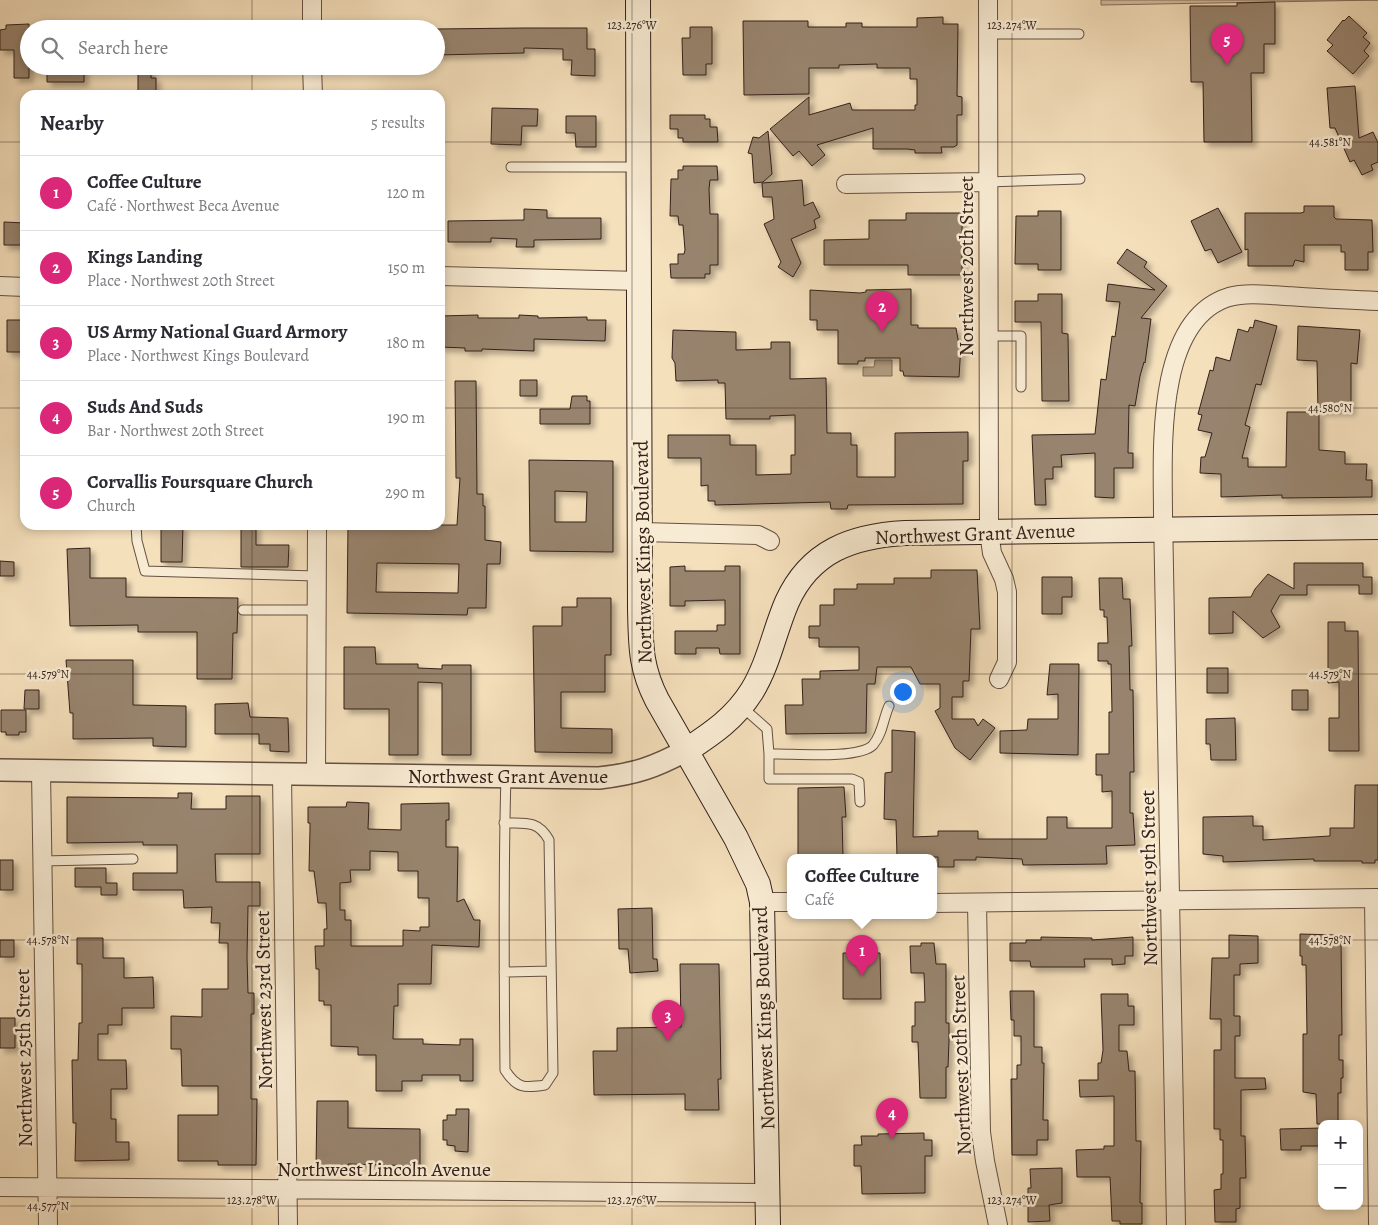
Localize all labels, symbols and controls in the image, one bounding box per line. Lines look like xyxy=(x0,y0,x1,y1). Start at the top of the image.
text: 123.276°W xyxy=(607,17,658,33)
text: 123.274°W xyxy=(987,17,1038,33)
search box xyxy=(20,20,445,75)
pin: 5 xyxy=(1211,24,1243,65)
icon: search xyxy=(38,34,66,62)
text: Search here xyxy=(78,35,168,61)
text: Nearby xyxy=(40,109,103,137)
text: 5 results xyxy=(371,112,425,134)
text: 44.581°N xyxy=(1309,134,1351,150)
text: Coffee Culture xyxy=(87,169,202,195)
street label: Northwest 20th Street xyxy=(953,175,980,356)
text: 1 xyxy=(53,182,59,204)
text: 120 m xyxy=(387,182,425,204)
text: Café · Northwest Beca Avenue xyxy=(87,195,279,217)
text: Kings Landing xyxy=(87,244,202,270)
text: 2 xyxy=(52,257,60,279)
text: 150 m xyxy=(388,257,425,279)
text: Place · Northwest 20th Street xyxy=(87,270,275,292)
pin: 2 xyxy=(866,291,898,332)
text: US Army National Guard Armory xyxy=(87,319,347,345)
text: 3 xyxy=(53,332,59,354)
text: 180 m xyxy=(387,332,425,354)
text: Place · Northwest Kings Boulevard xyxy=(87,345,309,367)
text: Suds And Suds xyxy=(87,394,203,420)
text: 44.580°N xyxy=(1308,400,1352,416)
text: 4 xyxy=(52,407,60,429)
text: 190 m xyxy=(387,407,425,429)
text: Bar · Northwest 20th Street xyxy=(87,420,264,442)
street label: Northwest Kings Boulevard xyxy=(628,440,658,664)
text: Corvallis Foursquare Church xyxy=(87,469,313,495)
text: 5 xyxy=(53,482,59,504)
text: 290 m xyxy=(385,482,425,504)
text: Church xyxy=(87,495,136,517)
street label: Northwest Grant Avenue xyxy=(874,517,1076,551)
text: 44.579°N xyxy=(27,666,70,682)
text: 44.579°N xyxy=(1309,666,1352,682)
your location xyxy=(890,679,916,705)
street label: Northwest Grant Avenue xyxy=(408,763,608,790)
street label: Northwest 19th Street xyxy=(1134,789,1164,966)
popup xyxy=(787,854,937,919)
text: Coffee Culture xyxy=(805,863,919,889)
text: Café xyxy=(805,889,834,911)
street label: Northwest Kings Boulevard xyxy=(747,906,781,1130)
street label: Northwest 23rd Street xyxy=(249,910,279,1090)
text: 44.578°N xyxy=(27,932,70,948)
text: 44.578°N xyxy=(1309,932,1352,948)
pin: 1 xyxy=(846,935,878,976)
street label: Northwest 25th Street xyxy=(9,968,39,1147)
street label: Northwest 20th Street xyxy=(944,974,978,1156)
pin: 3 xyxy=(652,1000,684,1041)
pin: 4 xyxy=(876,1098,908,1139)
map controls xyxy=(1318,1120,1363,1210)
button: + xyxy=(1318,1120,1363,1165)
street label: Northwest Lincoln Avenue xyxy=(277,1156,491,1183)
button: − xyxy=(1318,1165,1363,1210)
text: 123.278°W xyxy=(227,1192,278,1208)
text: 123.276°W xyxy=(607,1192,658,1208)
text: 123.274°W xyxy=(987,1192,1038,1208)
text: 44.577°N xyxy=(27,1198,69,1214)

